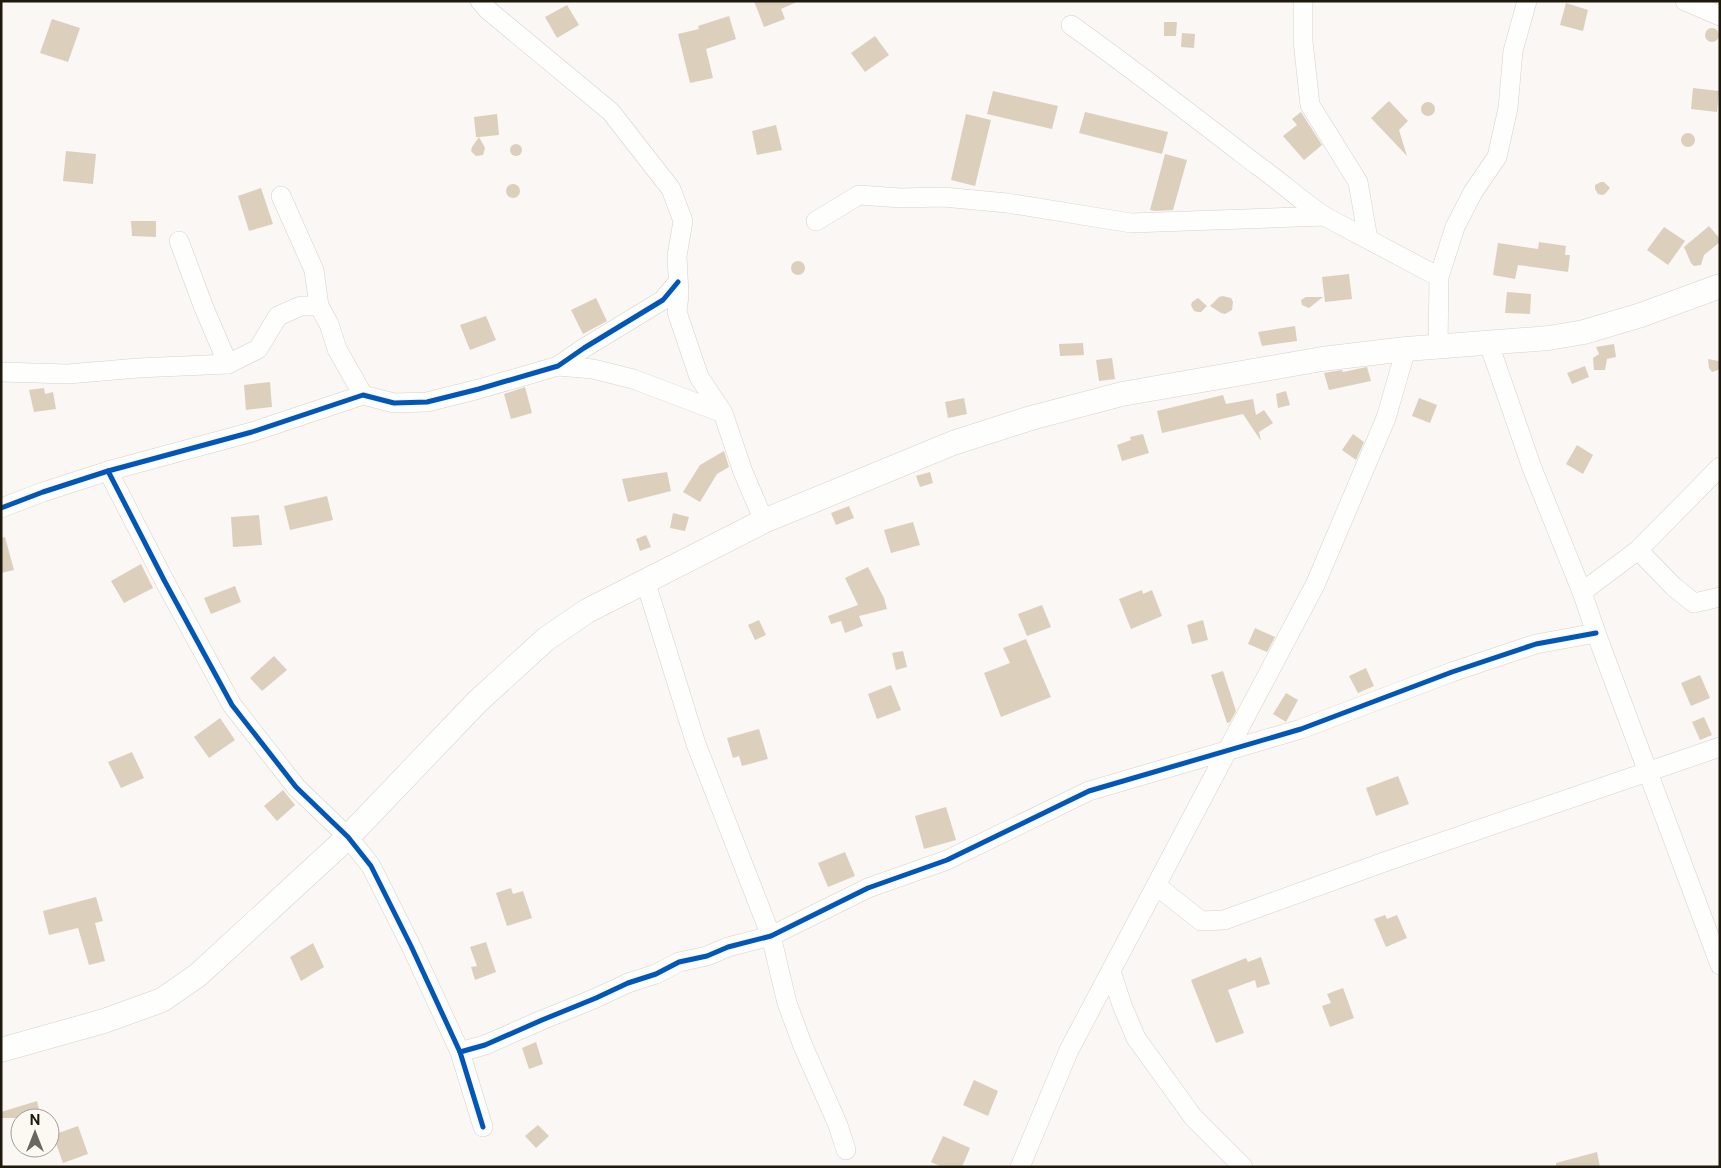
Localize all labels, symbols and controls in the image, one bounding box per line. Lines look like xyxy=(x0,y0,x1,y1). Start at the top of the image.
north arrow xyxy=(10,1108,60,1158)
text: N xyxy=(30,1112,40,1128)

